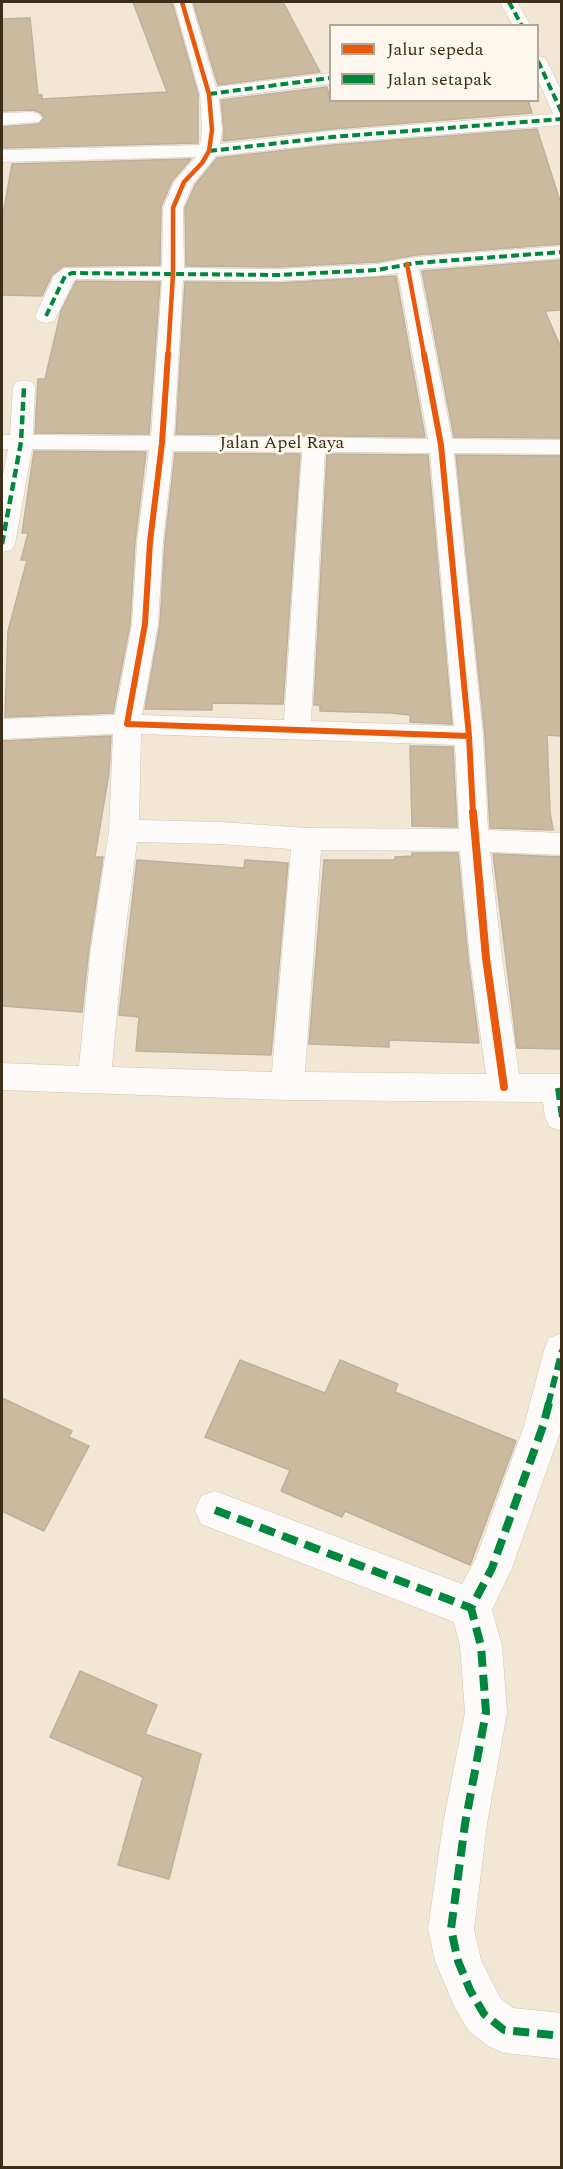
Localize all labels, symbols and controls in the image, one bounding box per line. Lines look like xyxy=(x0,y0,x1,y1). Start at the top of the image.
legend xyxy=(329,24,539,102)
text: Jalur sepeda xyxy=(387,36,484,63)
text: Jalan setapak xyxy=(387,66,492,93)
street label: Jalan Apel Raya xyxy=(220,433,344,455)

